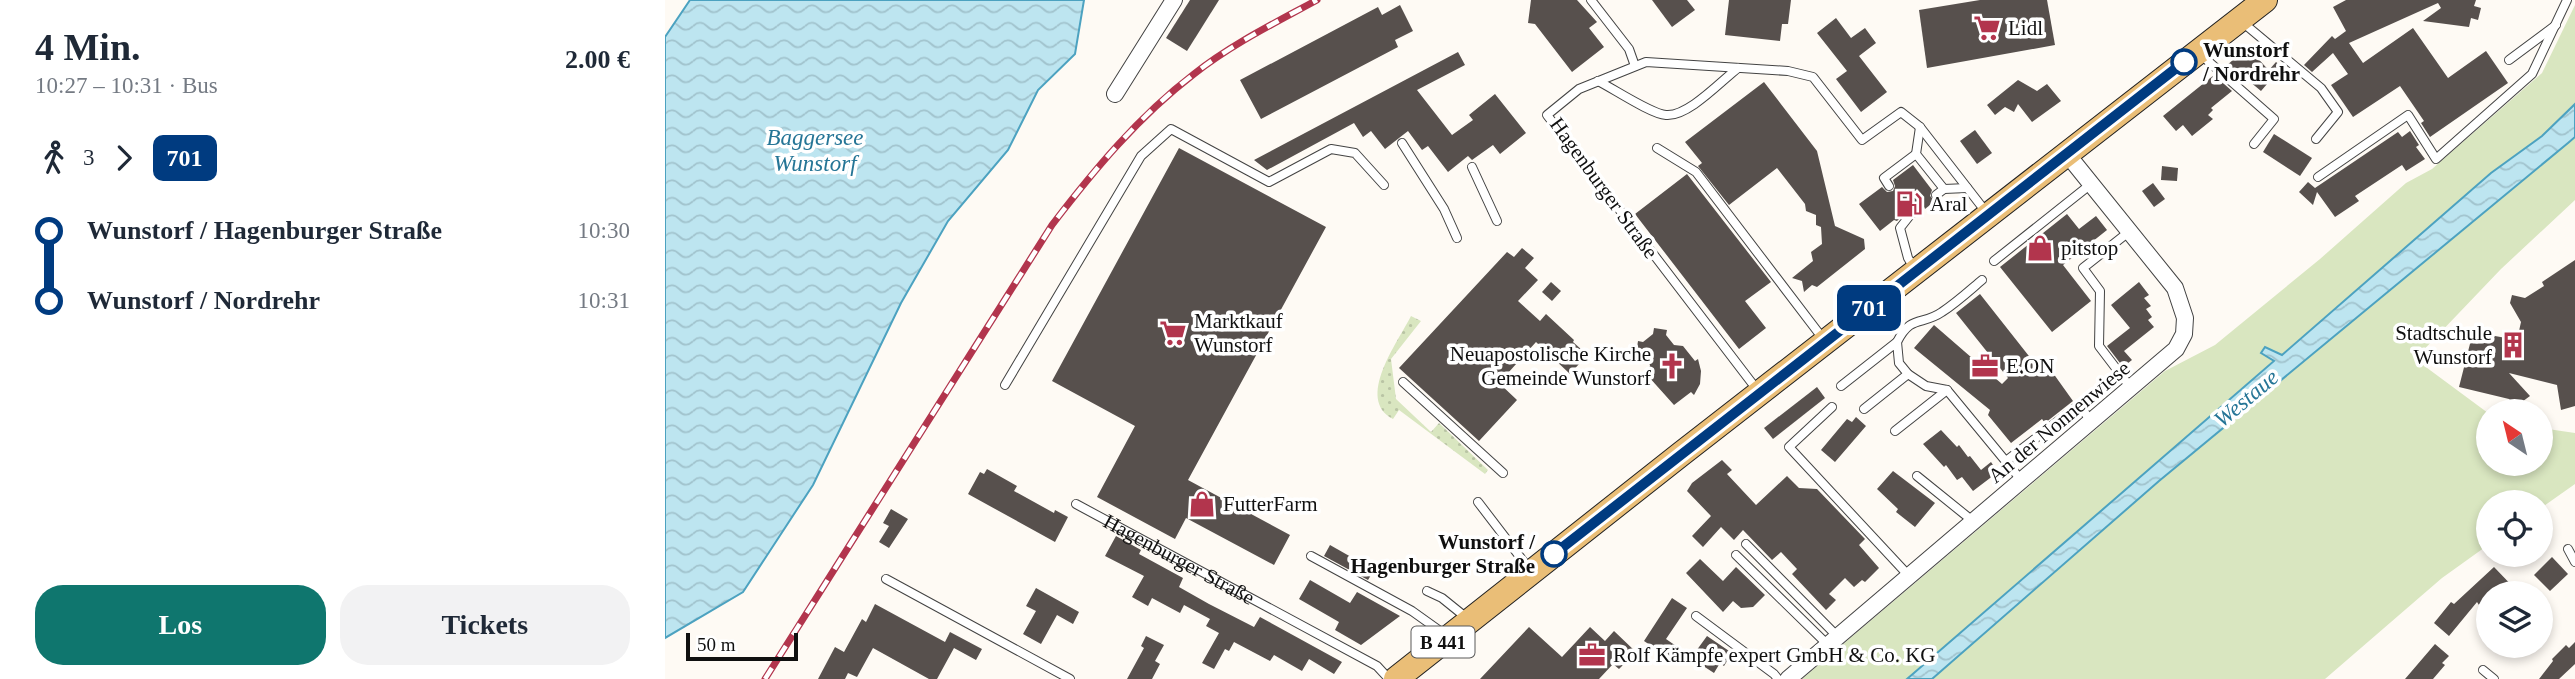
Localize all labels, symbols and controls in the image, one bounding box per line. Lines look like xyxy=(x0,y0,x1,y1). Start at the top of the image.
supermarket icon: Lidl xyxy=(1972,13,2002,43)
place label: Lidl xyxy=(2008,16,2043,40)
text: 4 Min. xyxy=(35,26,141,68)
place label: Wunstorf / Nordrehr xyxy=(2202,38,2300,86)
text: 2.00 € xyxy=(565,45,630,74)
marker: Wunstorf / Nordrehr xyxy=(2171,49,2197,75)
text: 10:27 – 10:31 · Bus xyxy=(35,73,218,98)
street label: Hagenburger Straße xyxy=(1545,113,1663,263)
water label: Baggersee Wunstorf xyxy=(766,125,864,176)
icon: walk xyxy=(35,139,73,177)
icon: forward xyxy=(105,139,143,177)
text: 3 xyxy=(83,145,95,170)
text: 701 xyxy=(167,145,203,171)
fuel station icon: Aral xyxy=(1894,189,1924,219)
place label: Aral xyxy=(1930,192,1967,216)
text: Wunstorf / Hagenburger Straße xyxy=(87,216,442,245)
text: 10:30 xyxy=(578,218,630,243)
shop icon: pitstop xyxy=(2025,233,2055,263)
place label: pitstop xyxy=(2061,236,2118,260)
line badge: 701 xyxy=(1829,285,1909,331)
text: Wunstorf / Nordrehr xyxy=(87,286,320,315)
text: 10:31 xyxy=(578,288,630,313)
text: 701 xyxy=(1851,295,1887,321)
place label: Marktkauf Wunstorf xyxy=(1194,309,1283,357)
supermarket icon: Marktkauf Wunstorf xyxy=(1158,318,1188,348)
place label: Stadtschule Wunstorf xyxy=(2395,321,2492,369)
building icon: Stadtschule Wunstorf xyxy=(2498,330,2528,360)
place label: Neuapostolische Kirche Gemeinde Wunstorf xyxy=(1450,342,1651,390)
church icon: Neuapostolische Kirche Gemeinde Wunstorf xyxy=(1657,351,1687,381)
office icon: E.ON xyxy=(1970,351,2000,381)
place label: E.ON xyxy=(2006,354,2054,378)
street label: An der Nonnenwiese xyxy=(1983,356,2135,488)
water label: Westaue xyxy=(2209,364,2283,432)
north arrow xyxy=(2476,399,2553,476)
map controls xyxy=(2476,399,2553,658)
shop icon: FutterFarm xyxy=(1187,489,1217,519)
button: locate xyxy=(2476,490,2553,567)
place label: FutterFarm xyxy=(1223,492,1318,516)
street label: Hagenburger Straße xyxy=(1099,509,1259,610)
place label: Wunstorf / Hagenburger Straße xyxy=(1350,530,1536,578)
marker: Wunstorf / Hagenburger Straße xyxy=(1541,541,1567,567)
button: layers xyxy=(2476,581,2553,658)
button: Los xyxy=(35,585,326,665)
button: Tickets xyxy=(340,585,630,665)
road number: B 441 xyxy=(1411,626,1475,657)
scale bar xyxy=(686,630,798,662)
text: 50 m xyxy=(697,634,736,655)
office icon: Rolf Kämpfe expert GmbH & Co. KG xyxy=(1577,640,1607,670)
place label: Rolf Kämpfe expert GmbH & Co. KG xyxy=(1613,643,1936,667)

